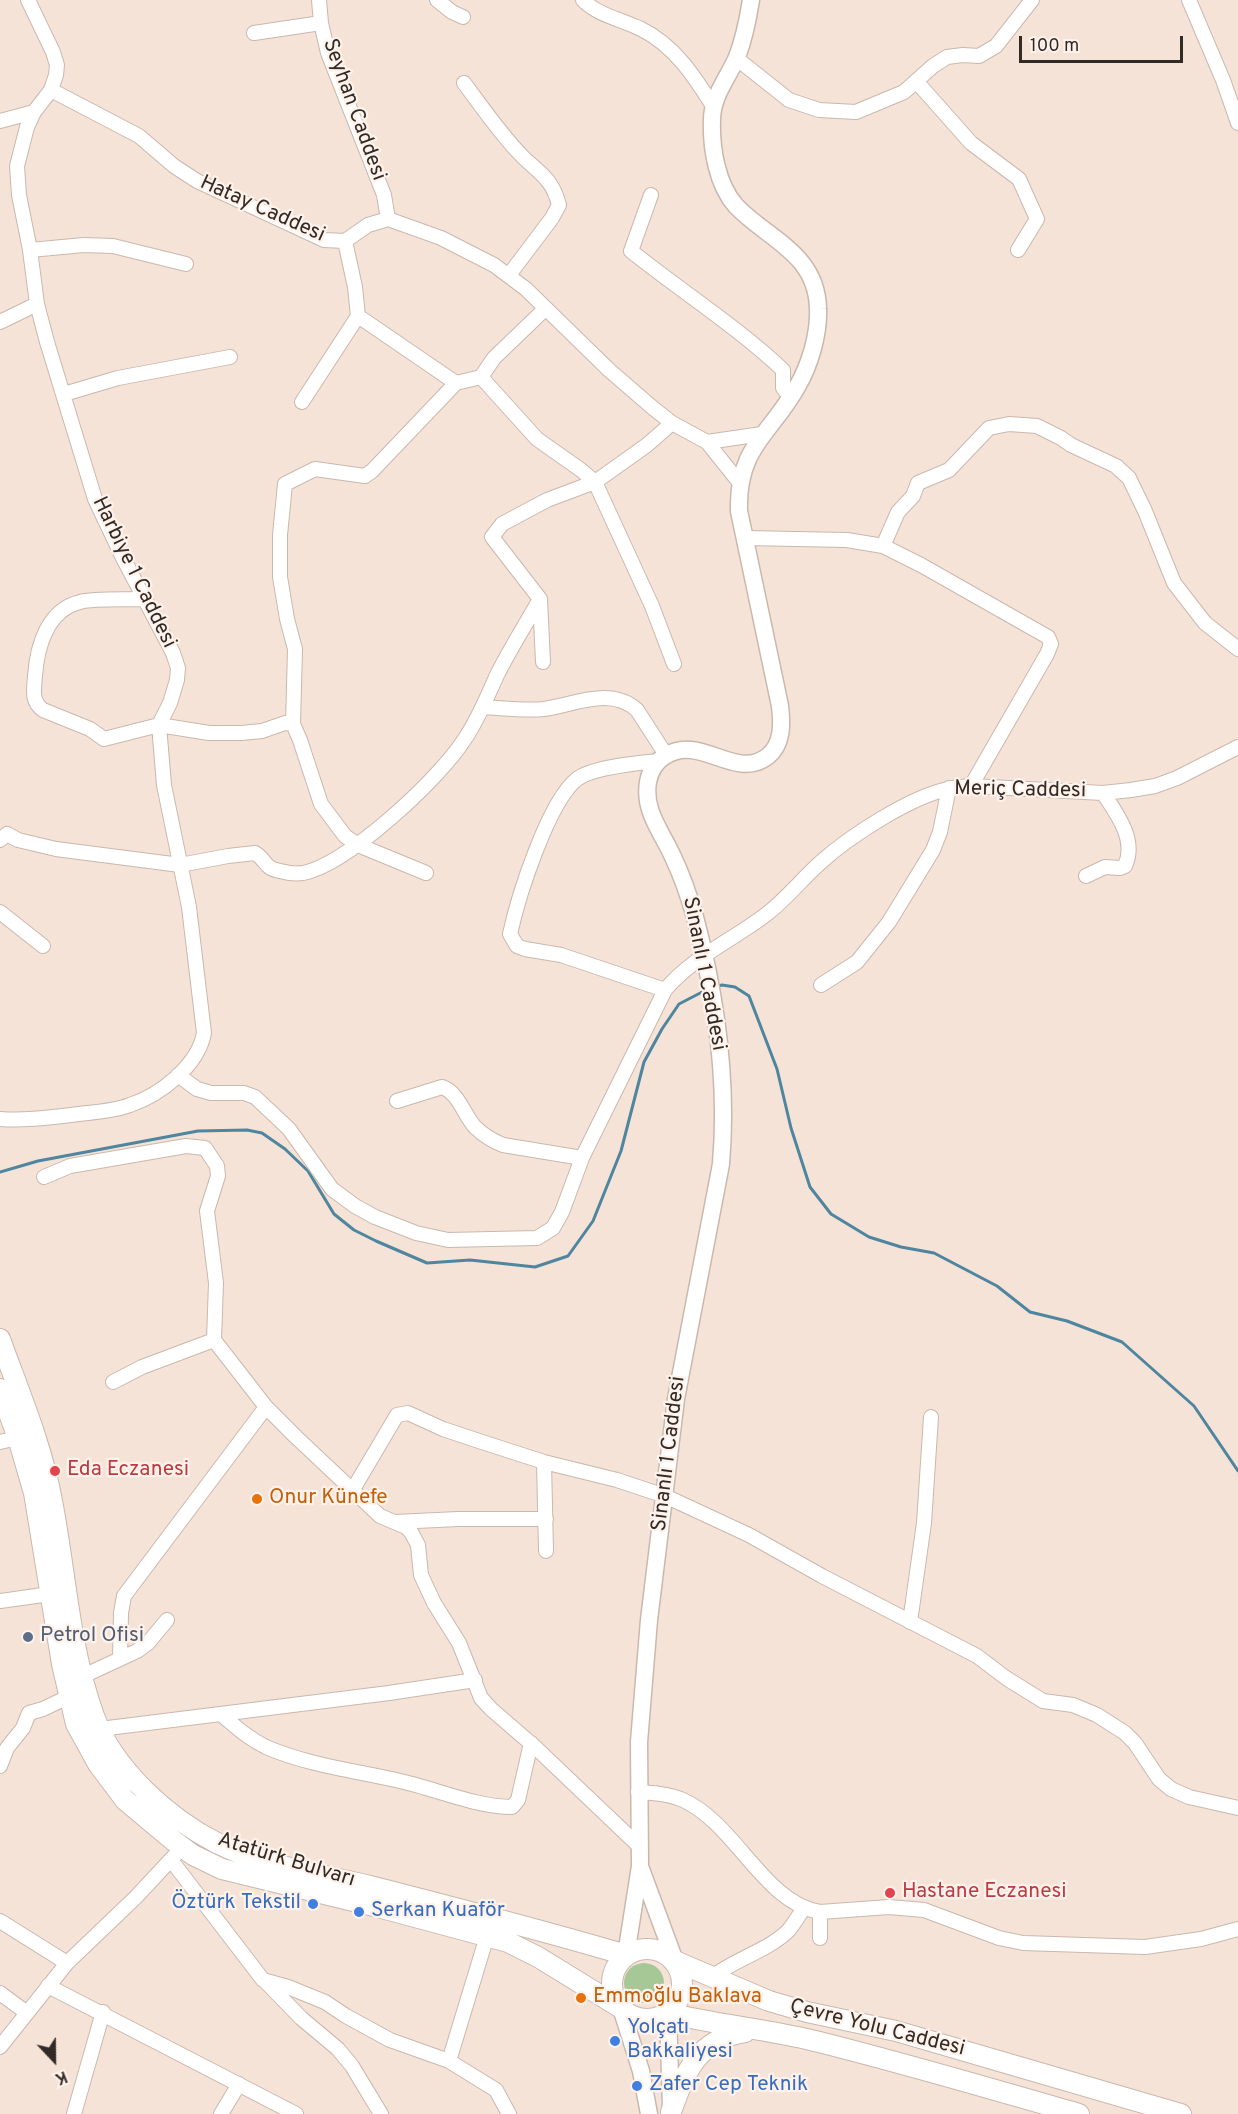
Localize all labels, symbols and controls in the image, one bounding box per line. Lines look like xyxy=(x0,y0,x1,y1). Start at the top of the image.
scale bar xyxy=(1022,24,1186,62)
text: 100 m xyxy=(1030,35,1079,58)
street label: Seyhan Caddesi xyxy=(316,36,390,184)
street label: Hatay Caddesi xyxy=(195,171,329,249)
street label: Harbiye 1 Caddesi xyxy=(85,493,181,653)
street label: Meriç Caddesi xyxy=(954,777,1086,805)
street label: Sinanlı 1 Caddesi xyxy=(676,895,730,1053)
street label: Sinanlı 1 Caddesi xyxy=(648,1375,692,1533)
place label: Eda Eczanesi xyxy=(67,1458,189,1484)
marker: Eda Eczanesi xyxy=(48,1464,62,1478)
place label: Onur Künefe xyxy=(269,1486,388,1512)
marker: Onur Künefe xyxy=(250,1492,264,1506)
place label: Petrol Ofisi xyxy=(40,1624,144,1650)
marker: Petrol Ofisi xyxy=(21,1630,35,1644)
street label: Atatürk Bulvarı xyxy=(214,1828,358,1894)
place label: Hastane Eczanesi xyxy=(902,1880,1067,1906)
marker: Hastane Eczanesi xyxy=(883,1886,897,1900)
place label: Öztürk Tekstil xyxy=(171,1891,301,1917)
marker: Öztürk Tekstil xyxy=(306,1897,320,1911)
place label: Serkan Kuaför xyxy=(371,1899,505,1925)
marker: Serkan Kuaför xyxy=(352,1905,366,1919)
place label: Emmoğlu Baklava xyxy=(593,1985,762,2011)
marker: Emmoğlu Baklava xyxy=(574,1991,588,2005)
street label: Çevre Yolu Caddesi xyxy=(787,1995,967,2063)
place label: Yolçatı Bakkaliyesi xyxy=(627,2016,733,2066)
north arrow xyxy=(24,2030,84,2090)
marker: Yolçatı Bakkaliyesi xyxy=(608,2034,622,2048)
text: K xyxy=(52,2065,70,2088)
place label: Zafer Cep Teknik xyxy=(649,2073,808,2099)
marker: Zafer Cep Teknik xyxy=(630,2079,644,2093)

